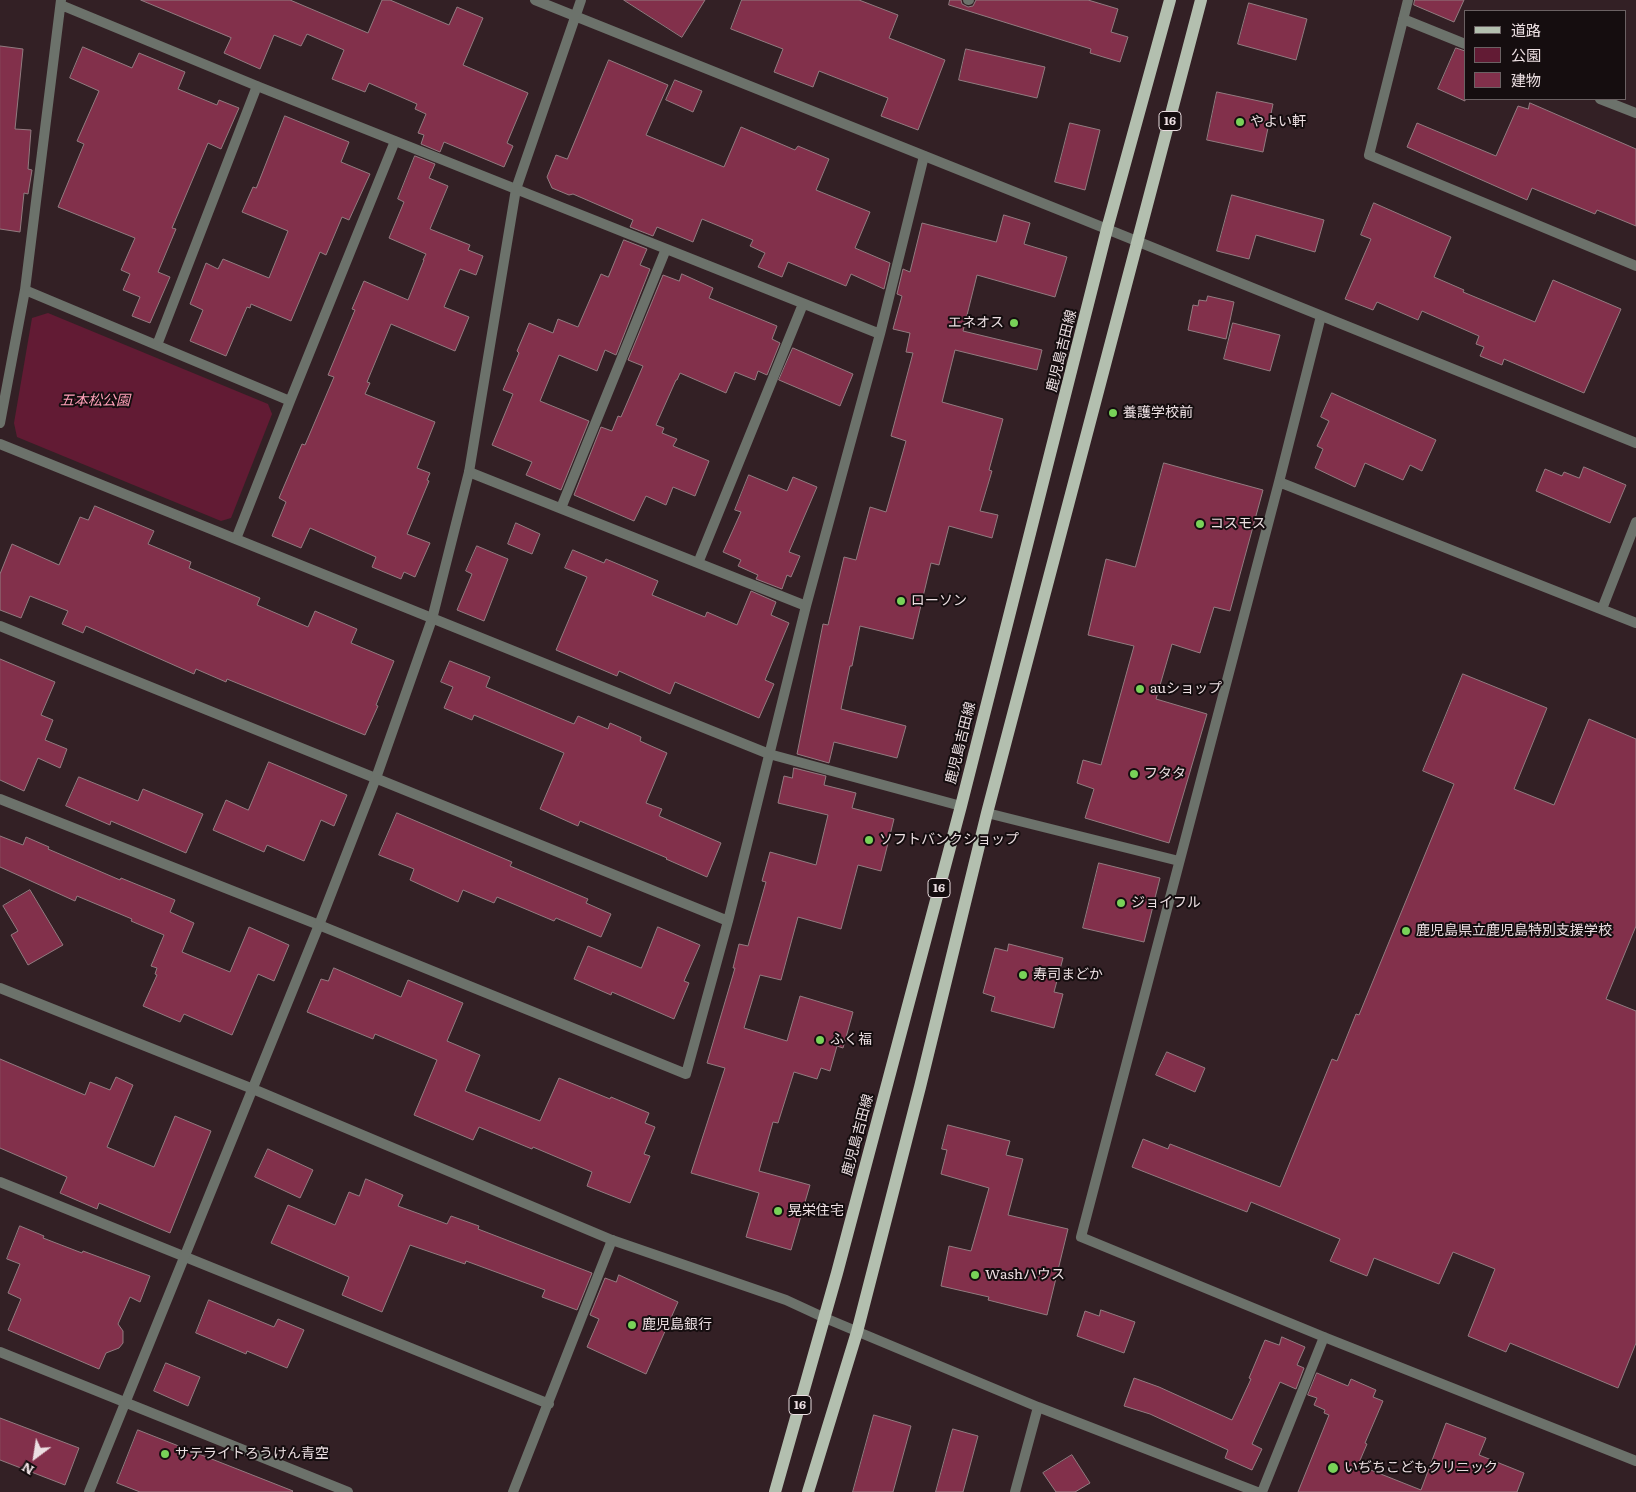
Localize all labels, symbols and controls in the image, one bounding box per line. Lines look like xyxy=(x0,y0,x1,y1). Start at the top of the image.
legend xyxy=(1464,10,1626,100)
text: 道路 xyxy=(1511,18,1541,41)
text: 公園 xyxy=(1511,43,1541,66)
text: 建物 xyxy=(1511,68,1541,91)
road number: 16 xyxy=(1159,112,1181,130)
place label: やよい軒 xyxy=(1250,114,1306,130)
marker: やよい軒 xyxy=(1234,116,1246,128)
street label: 鹿児島吉田線 xyxy=(1044,308,1080,394)
place label: エネオス xyxy=(948,315,1004,331)
marker: エネオス xyxy=(1008,317,1020,329)
park label: 五本松公園 xyxy=(60,393,130,409)
place label: 養護学校前 xyxy=(1123,405,1193,421)
marker: 養護学校前 xyxy=(1107,407,1119,419)
place label: コスモス xyxy=(1210,516,1266,532)
marker: コスモス xyxy=(1194,518,1206,530)
place label: ローソン xyxy=(911,593,967,609)
marker: ローソン xyxy=(895,595,907,607)
place label: auショップ xyxy=(1150,681,1222,697)
marker: auショップ xyxy=(1134,683,1146,695)
street label: 鹿児島吉田線 xyxy=(943,700,979,786)
place label: フタタ xyxy=(1144,766,1186,782)
marker: フタタ xyxy=(1128,768,1140,780)
place label: ソフトバンクショップ xyxy=(879,832,1019,848)
marker: ソフトバンクショップ xyxy=(863,834,875,846)
road number: 16 xyxy=(928,878,950,898)
place label: ジョイフル xyxy=(1131,895,1201,911)
marker: ジョイフル xyxy=(1115,897,1127,909)
place label: 鹿児島県立鹿児島特別支援学校 xyxy=(1416,923,1612,939)
marker: 鹿児島県立鹿児島特別支援学校 xyxy=(1400,925,1412,937)
place label: 寿司まどか xyxy=(1033,967,1103,983)
marker: 寿司まどか xyxy=(1017,969,1029,981)
place label: ふく福 xyxy=(830,1032,872,1048)
marker: ふく福 xyxy=(814,1034,826,1046)
street label: 鹿児島吉田線 xyxy=(839,1092,877,1178)
place label: 晃栄住宅 xyxy=(788,1203,844,1219)
marker: 晃栄住宅 xyxy=(772,1205,784,1217)
place label: Washハウス xyxy=(985,1267,1065,1283)
marker: Washハウス xyxy=(969,1269,981,1281)
place label: 鹿児島銀行 xyxy=(642,1317,712,1333)
marker: 鹿児島銀行 xyxy=(626,1319,638,1331)
road number: 16 xyxy=(789,1396,811,1414)
north arrow xyxy=(10,1432,60,1482)
place label: サテライトろうけん青空 xyxy=(175,1446,329,1462)
marker: サテライトろうけん青空 xyxy=(159,1448,171,1460)
text: N xyxy=(17,1458,37,1481)
place label: いぢちこどもクリニック xyxy=(1344,1460,1498,1476)
marker: いぢちこどもクリニック xyxy=(1326,1461,1340,1475)

